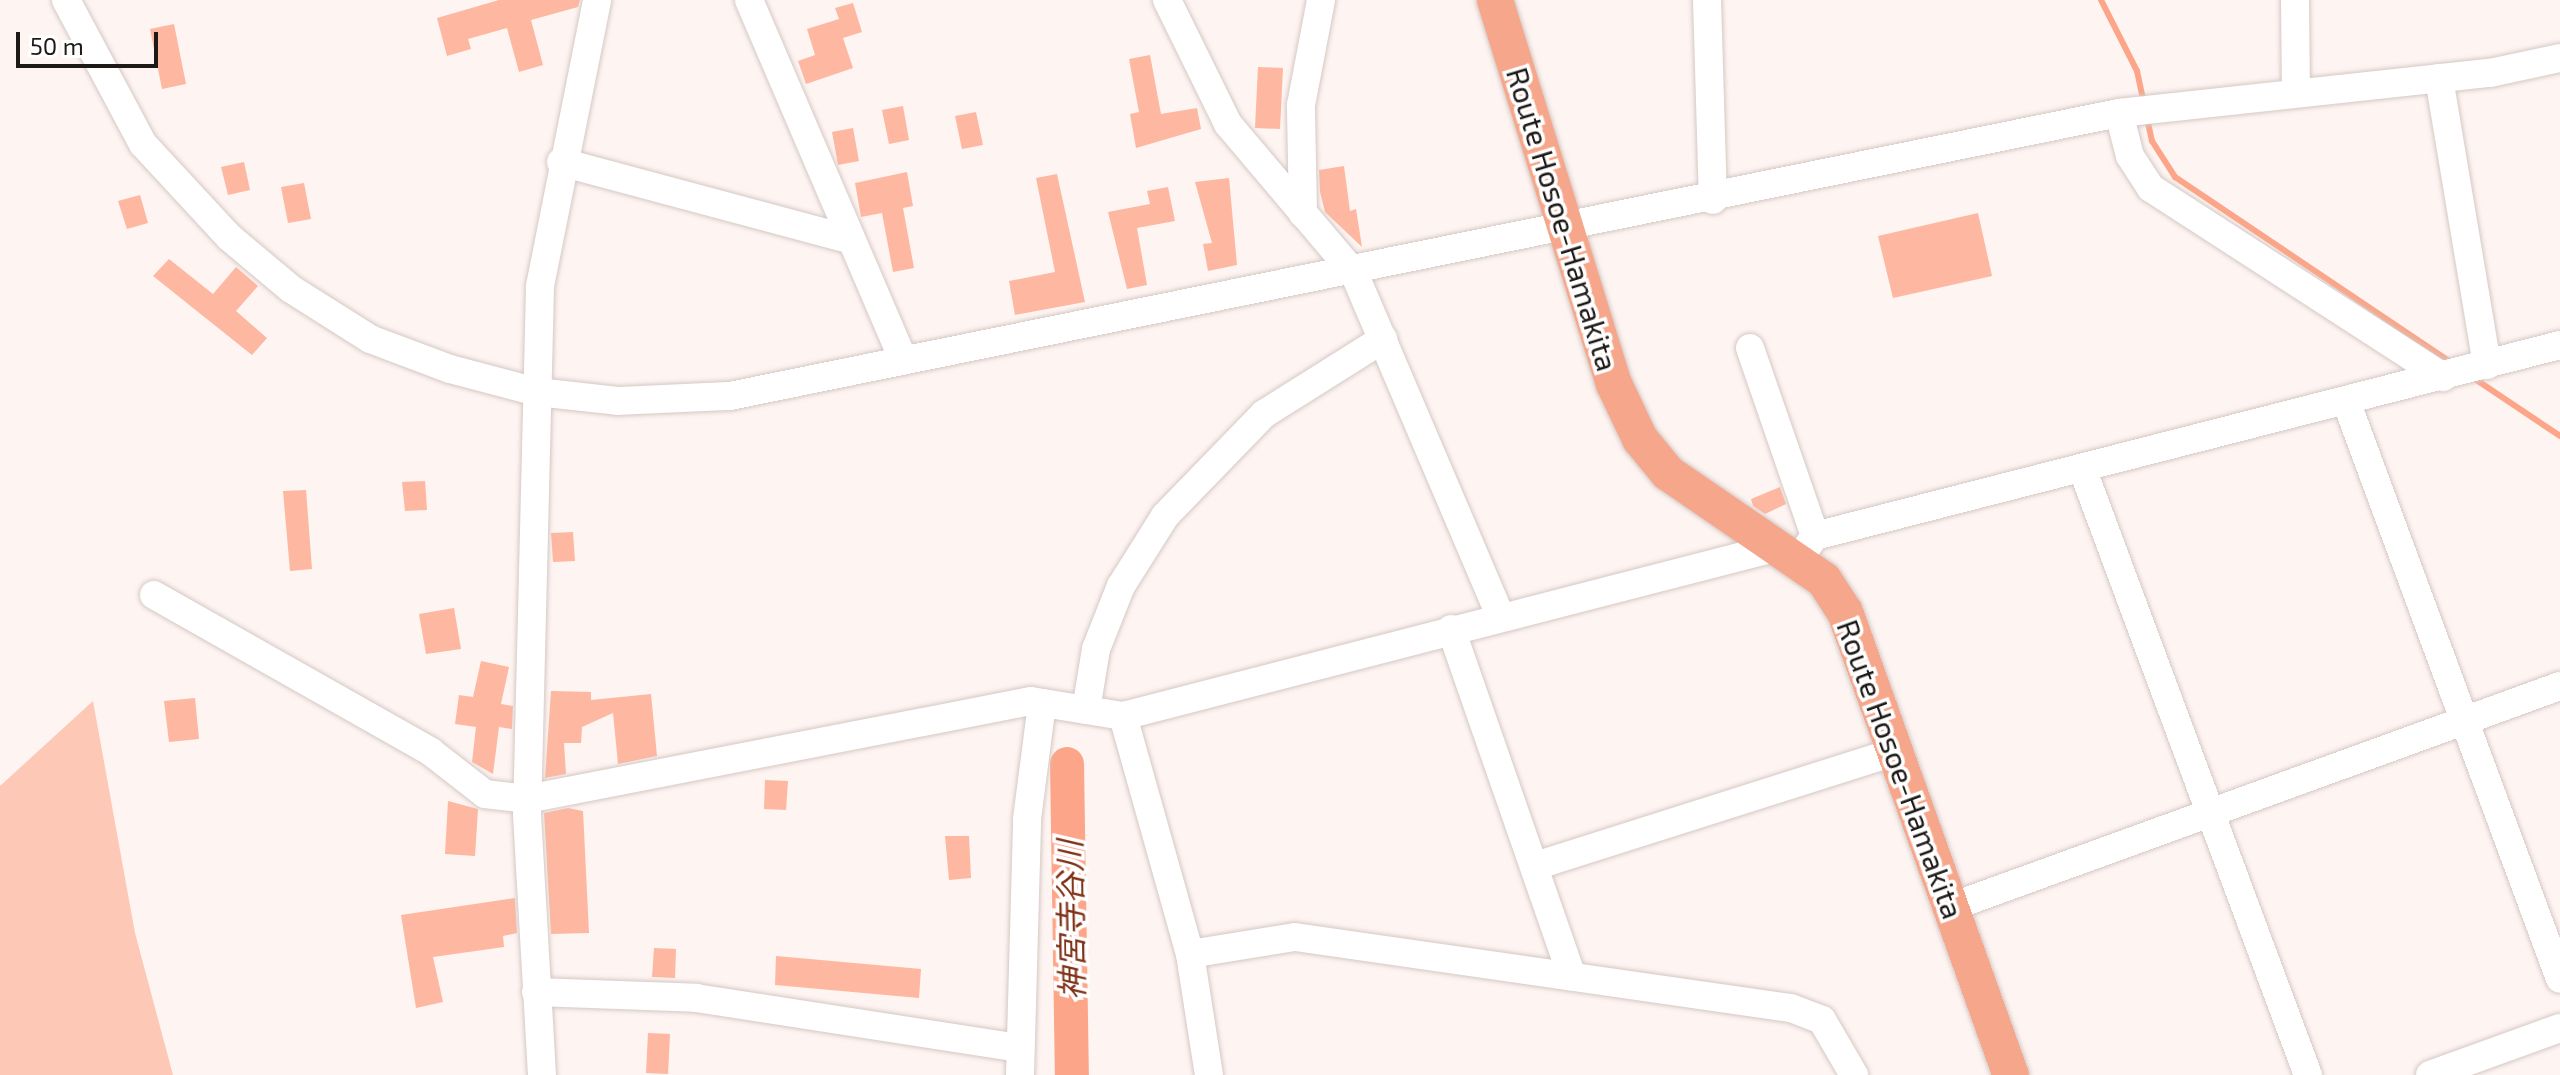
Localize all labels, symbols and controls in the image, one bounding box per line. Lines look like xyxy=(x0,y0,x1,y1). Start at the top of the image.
scale bar xyxy=(20,16,162,66)
text: 50 m xyxy=(30,31,84,60)
street label: Route Hosoe-Hamakita xyxy=(1500,63,1626,375)
street label: Route Hosoe-Hamakita xyxy=(1830,615,1972,923)
water label: 神宮寺谷川 xyxy=(1049,840,1091,1000)

